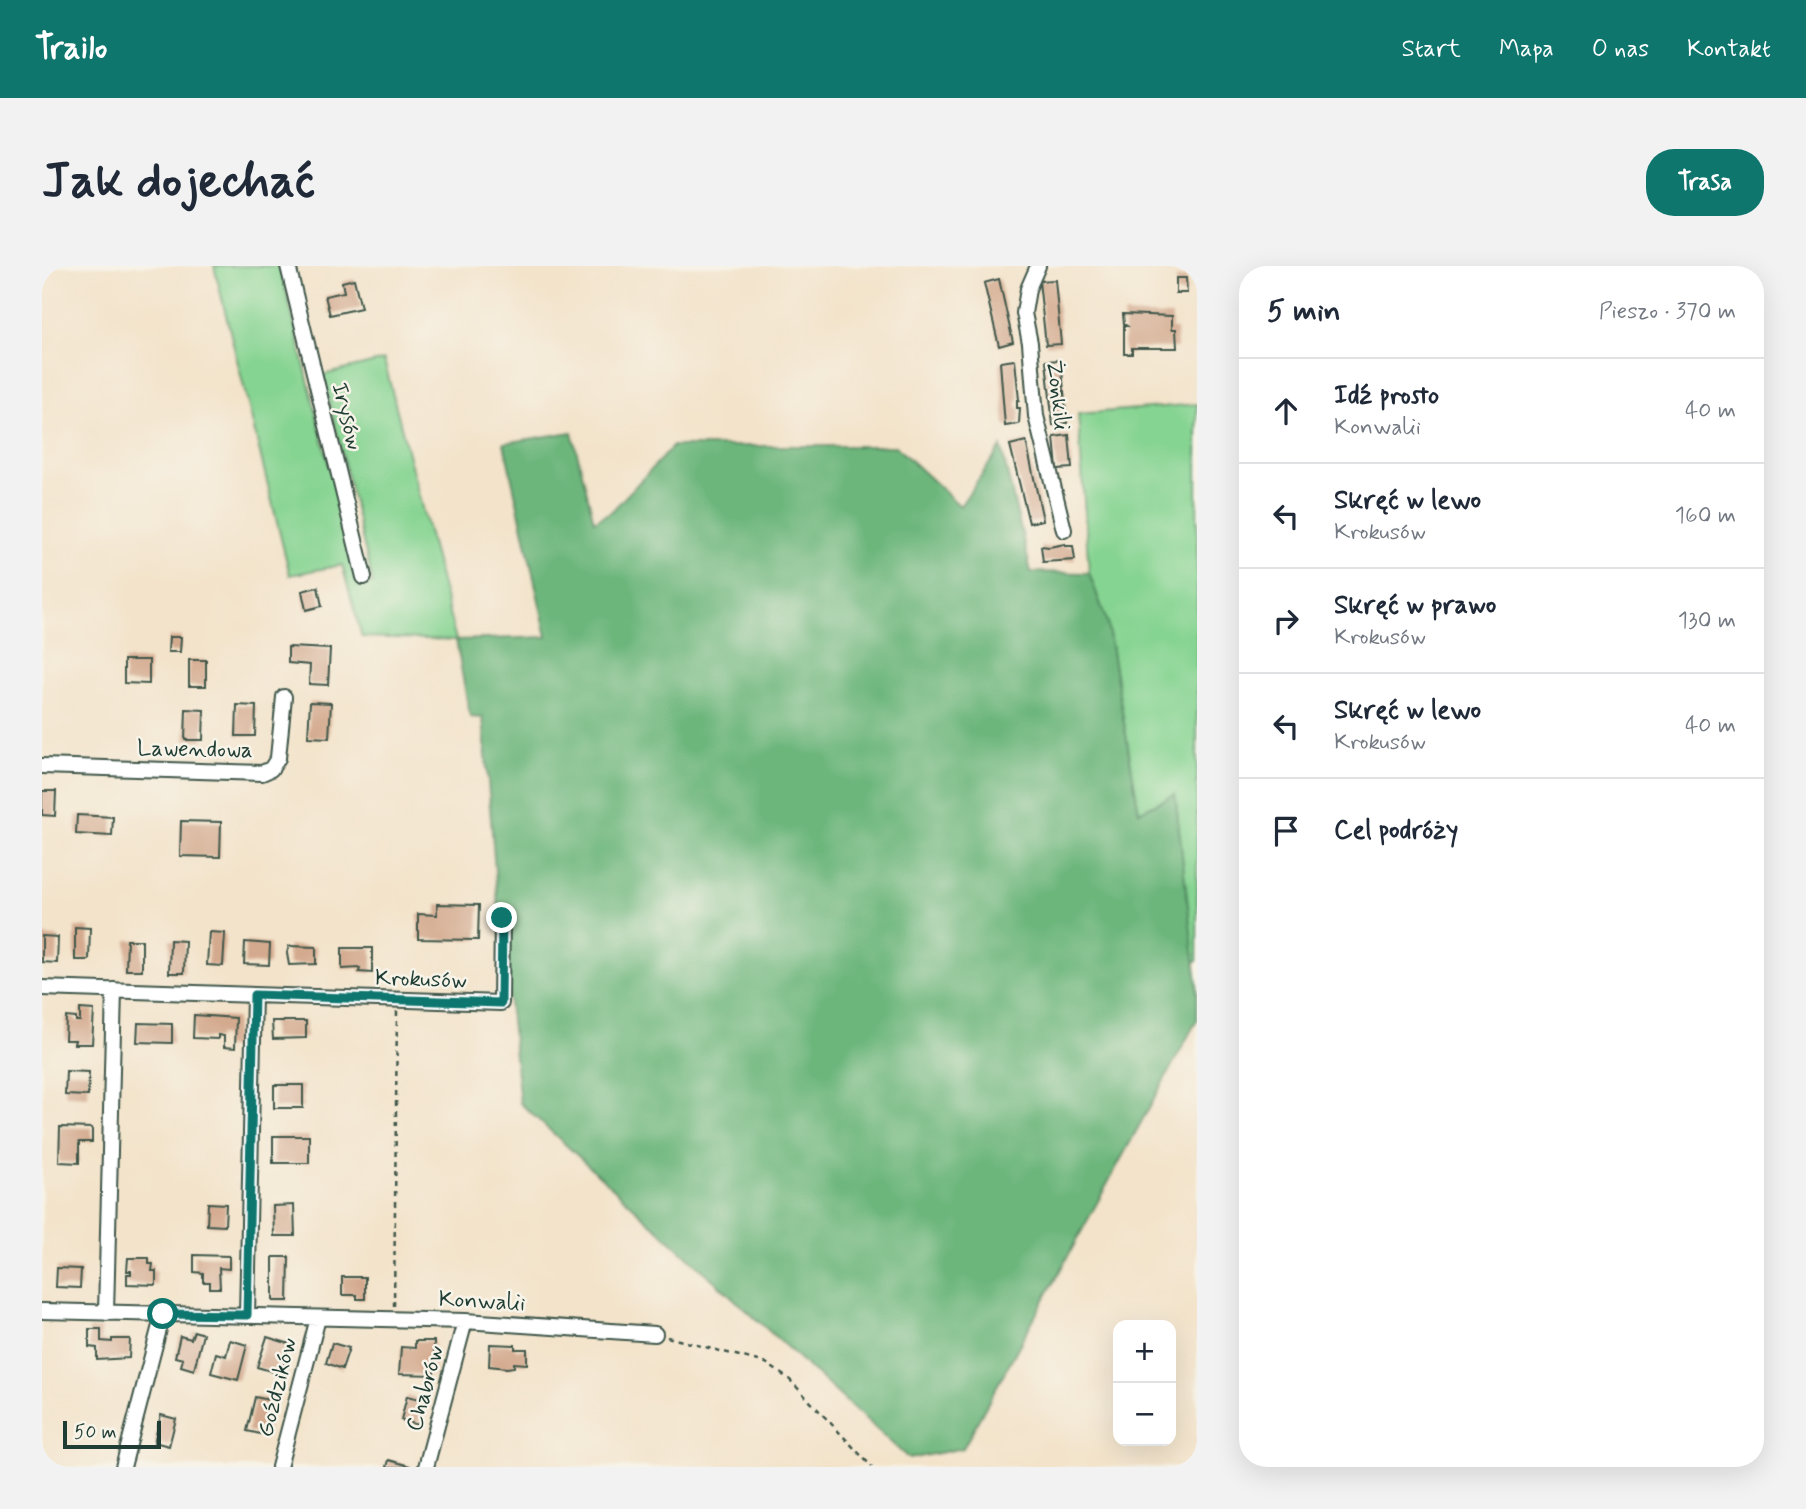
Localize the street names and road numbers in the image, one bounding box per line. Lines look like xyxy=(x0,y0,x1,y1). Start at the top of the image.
street label: Żonkili xyxy=(1038,358,1076,432)
street label: Irysów xyxy=(323,380,369,453)
street label: Lawendowa xyxy=(137,734,253,766)
street label: Krokusów xyxy=(375,963,467,997)
street label: Konwalii xyxy=(438,1285,526,1319)
street label: Goździków xyxy=(251,1334,305,1440)
street label: Chabrów xyxy=(400,1342,452,1435)

